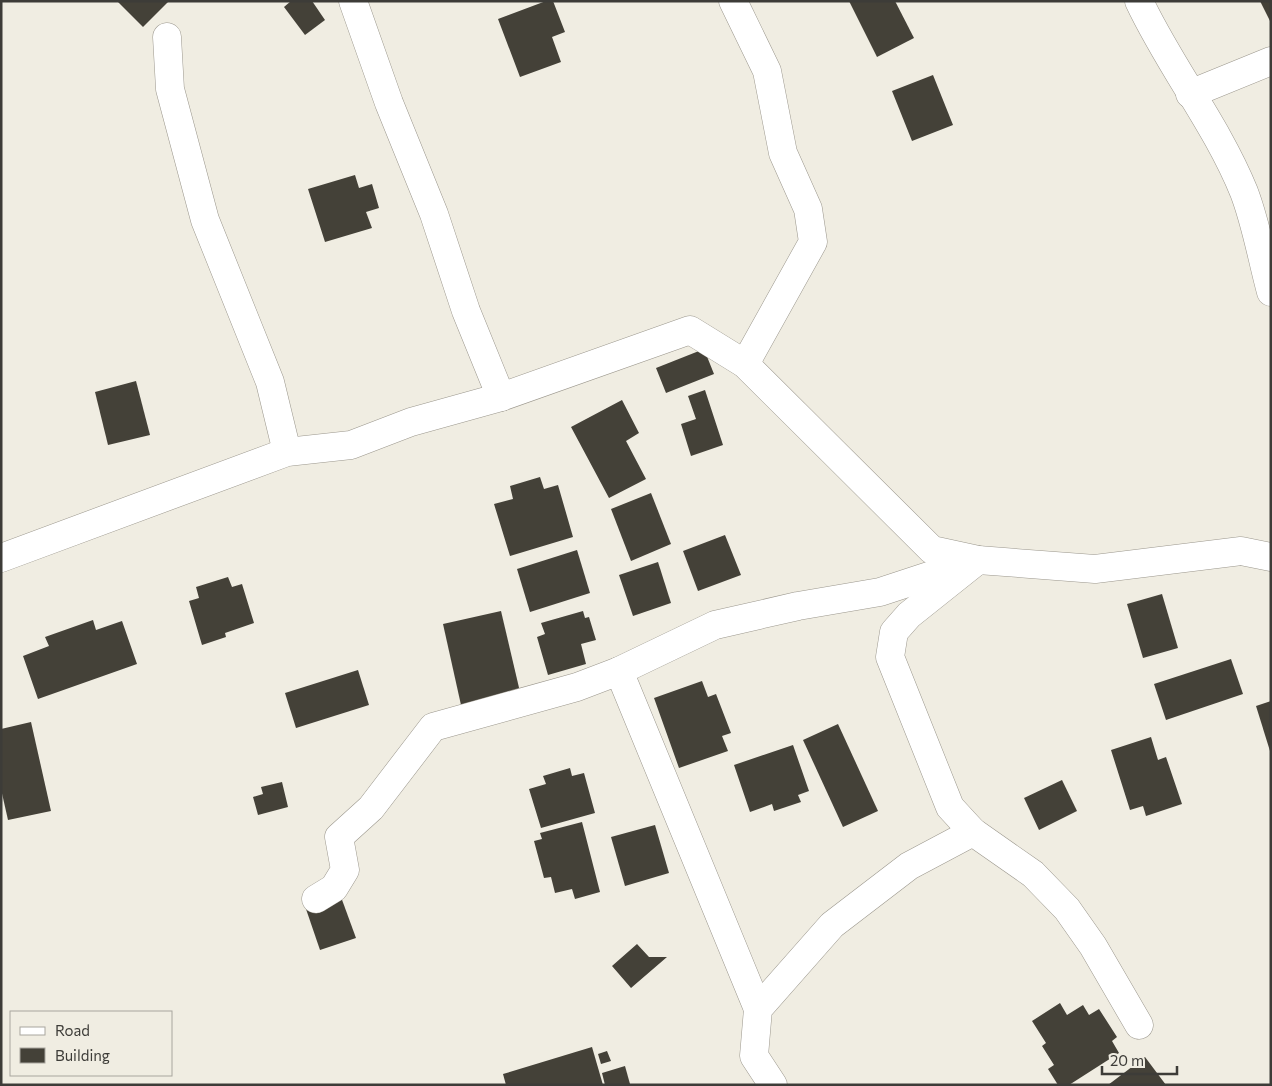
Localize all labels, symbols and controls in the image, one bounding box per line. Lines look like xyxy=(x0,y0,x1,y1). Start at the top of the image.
legend xyxy=(10,1011,172,1076)
text: Road xyxy=(55,1021,90,1039)
scale bar xyxy=(1102,1044,1177,1076)
text: Building xyxy=(55,1046,110,1064)
text: 20 m xyxy=(1110,1051,1144,1069)

